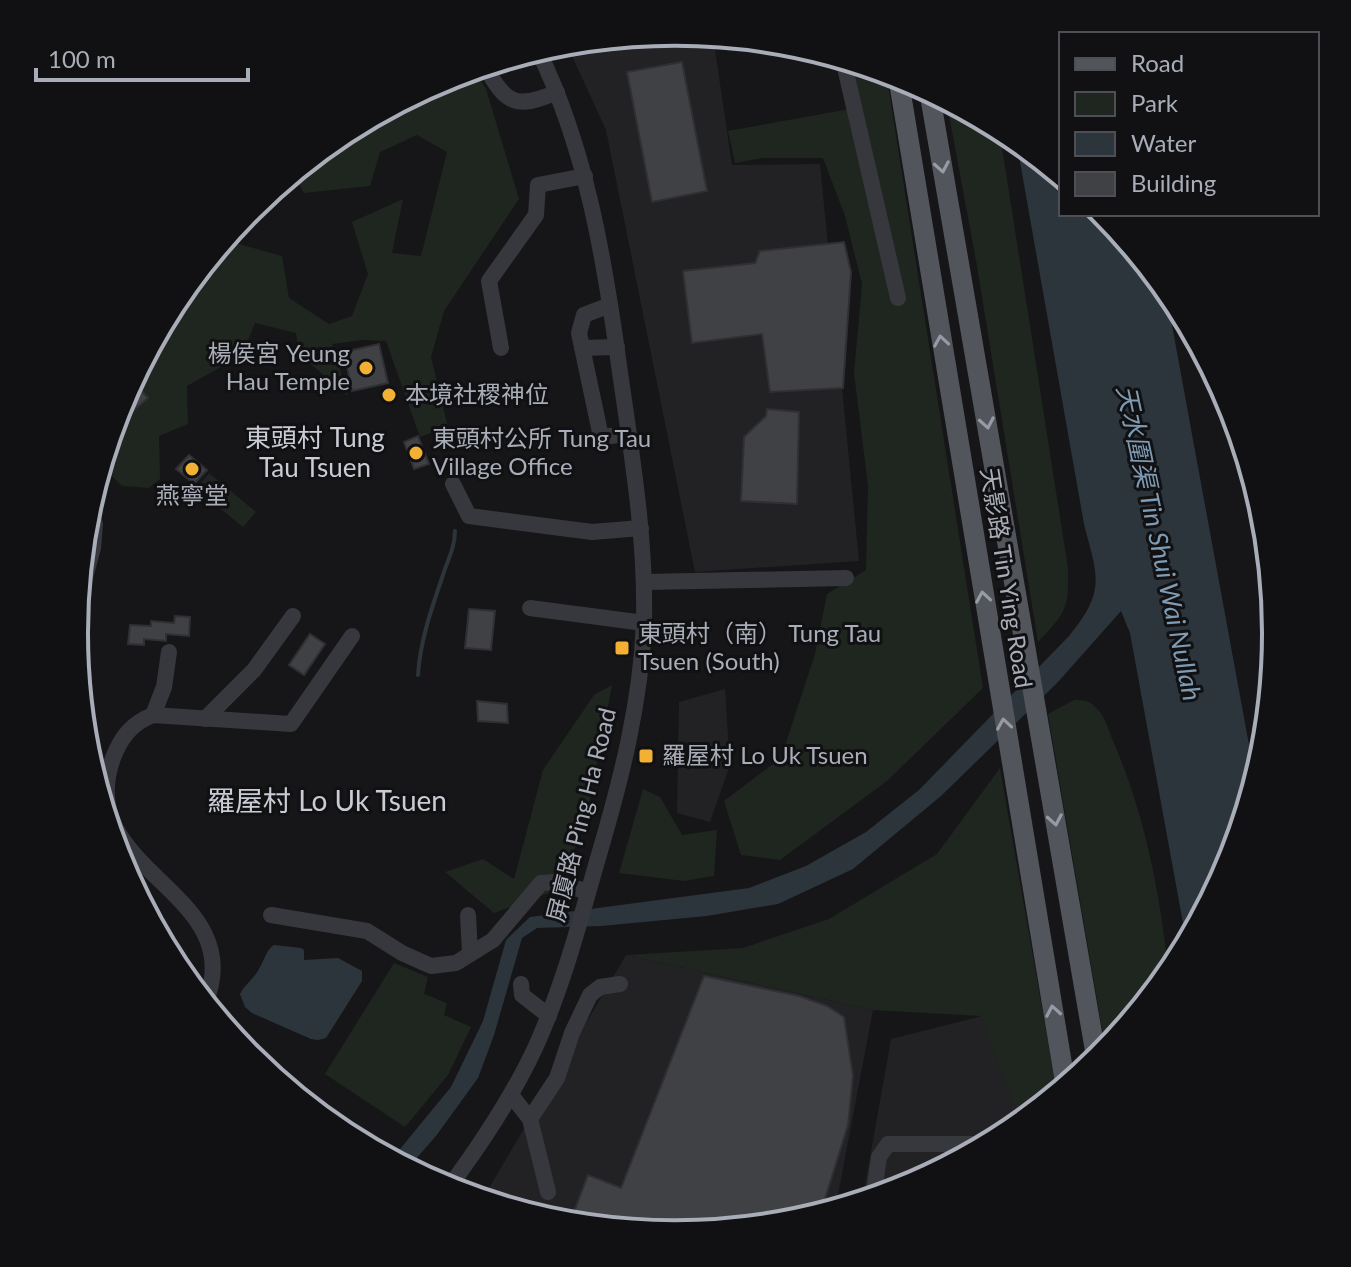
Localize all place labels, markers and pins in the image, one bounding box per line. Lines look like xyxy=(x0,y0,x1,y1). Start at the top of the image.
place label: 楊侯宮 Yeung Hau Temple xyxy=(208,338,350,395)
marker: 楊侯宮 Yeung Hau Temple xyxy=(357,359,375,377)
place label: 本境社稷神位 xyxy=(405,379,549,408)
marker: 本境社稷神位 xyxy=(380,386,398,404)
place label: 東頭村公所 Tung Tau Village Office xyxy=(432,423,651,480)
marker: 東頭村公所 Tung Tau Village Office xyxy=(407,444,425,462)
marker: 燕寧堂 xyxy=(183,460,201,478)
place label: 燕寧堂 xyxy=(156,480,228,509)
place label: 東頭村（南） Tung Tau Tsuen (South) xyxy=(638,618,881,675)
marker: 東頭村（南） Tung Tau Tsuen (South) xyxy=(613,639,631,657)
place label: 羅屋村 Lo Uk Tsuen xyxy=(662,740,868,769)
marker: 羅屋村 Lo Uk Tsuen xyxy=(637,747,655,765)

